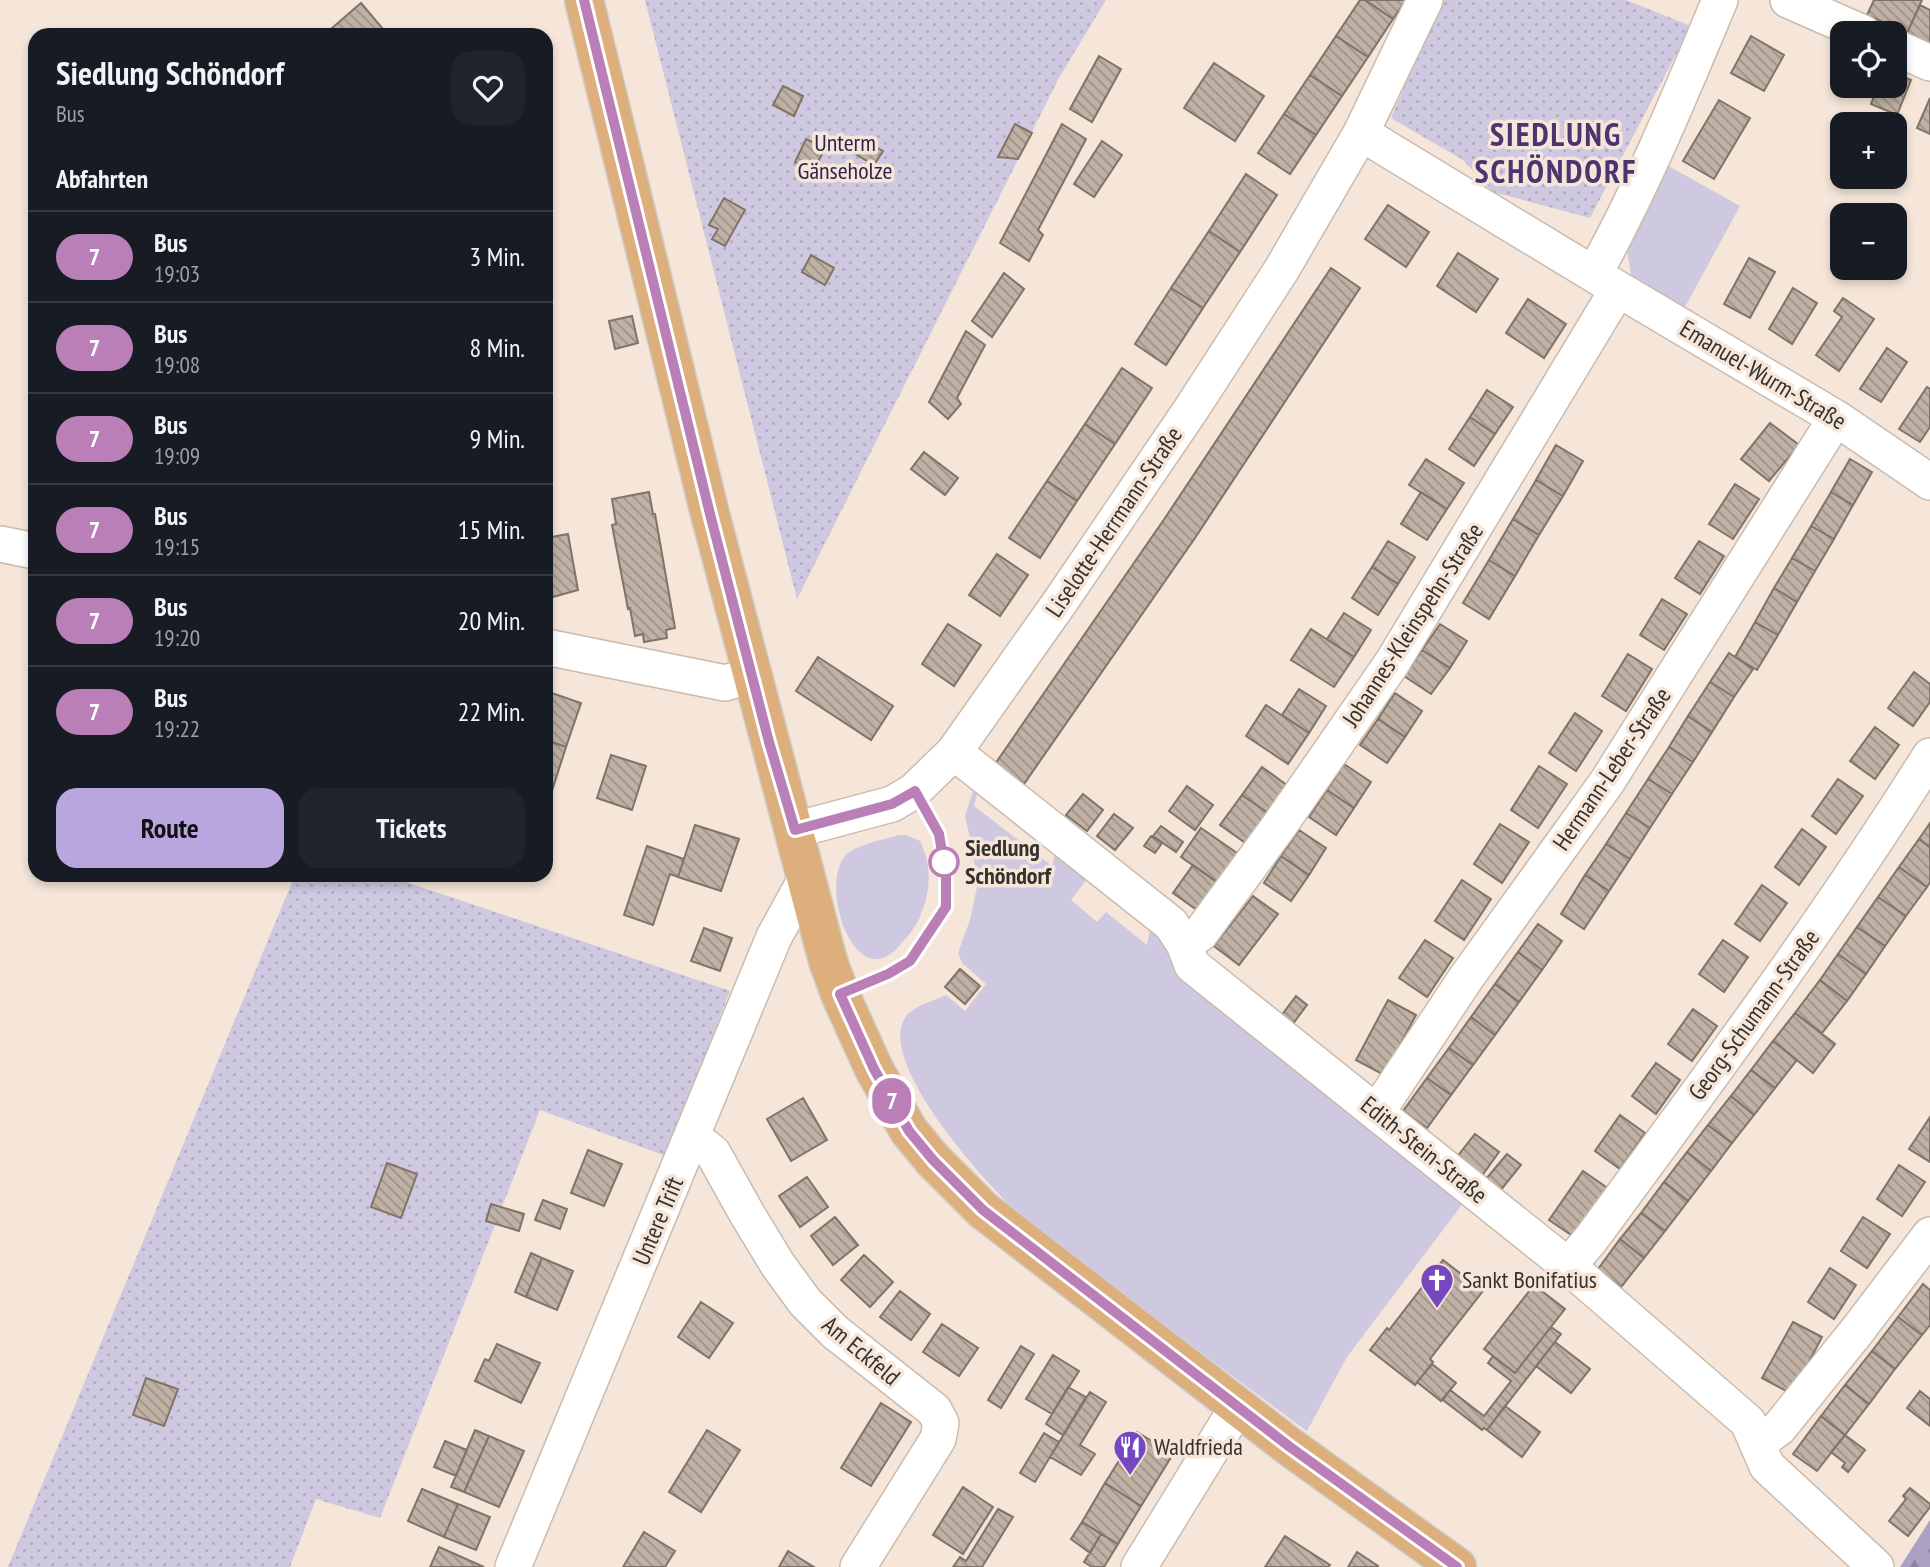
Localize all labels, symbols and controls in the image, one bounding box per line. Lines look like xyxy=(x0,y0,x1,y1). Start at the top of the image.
map controls xyxy=(1830,21,1907,280)
button: locate xyxy=(1830,21,1907,98)
text: Siedlung Schöndorf xyxy=(56,51,284,94)
button: heart xyxy=(451,51,525,125)
text: Bus xyxy=(56,99,85,128)
button: + xyxy=(1830,112,1907,189)
district label: SIEDLUNG SCHÖNDORF xyxy=(1474,113,1638,192)
park label: Unterm Gänseholze xyxy=(798,127,892,186)
text: Abfahrten xyxy=(56,162,148,195)
button: − xyxy=(1830,203,1907,280)
text: Bus xyxy=(154,226,187,259)
text: 3 Min. xyxy=(470,240,525,273)
text: 7 xyxy=(89,241,100,272)
text: 19:03 xyxy=(154,259,200,288)
street label: Emanuel-Wurm-Straße xyxy=(1675,313,1852,436)
text: Bus xyxy=(154,317,187,350)
text: 8 Min. xyxy=(470,331,525,364)
text: 7 xyxy=(89,332,100,363)
text: 19:08 xyxy=(154,350,200,379)
text: Bus xyxy=(154,408,187,441)
street label: Liselotte-Herrmann-Straße xyxy=(1038,421,1189,623)
text: 9 Min. xyxy=(470,422,525,455)
text: 7 xyxy=(89,423,100,454)
text: 19:09 xyxy=(154,441,200,470)
text: Bus xyxy=(154,499,187,532)
text: 15 Min. xyxy=(458,513,525,546)
text: 7 xyxy=(89,514,100,545)
street label: Johannes-Kleinspehn-Straße xyxy=(1335,517,1490,733)
text: 19:15 xyxy=(154,532,200,561)
text: Bus xyxy=(154,590,187,623)
text: 20 Min. xyxy=(458,604,525,637)
text: 7 xyxy=(89,605,100,636)
text: 19:20 xyxy=(154,623,200,652)
text: Bus xyxy=(154,681,187,714)
street label: Hermann-Leber-Straße xyxy=(1546,681,1678,856)
text: 22 Min. xyxy=(458,695,525,728)
text: 7 xyxy=(89,696,100,727)
text: 19:22 xyxy=(154,714,200,743)
button: Route xyxy=(56,788,284,868)
button: Tickets xyxy=(298,788,525,868)
place label: Siedlung Schöndorf xyxy=(965,832,1053,891)
marker: Siedlung Schöndorf xyxy=(929,847,959,877)
street label: Georg-Schumann-Straße xyxy=(1681,923,1826,1106)
line badge: 7 xyxy=(869,1078,915,1124)
text: 7 xyxy=(886,1085,898,1116)
street label: Edith-Stein-Straße xyxy=(1355,1089,1494,1210)
street label: Untere Trift xyxy=(625,1171,690,1270)
church icon: Sankt Bonifatius xyxy=(1418,1261,1456,1310)
place label: Sankt Bonifatius xyxy=(1462,1264,1597,1295)
street label: Am Eckfeld xyxy=(816,1309,907,1392)
restaurant icon: Waldfrieda xyxy=(1111,1428,1149,1477)
place label: Waldfrieda xyxy=(1154,1431,1243,1462)

